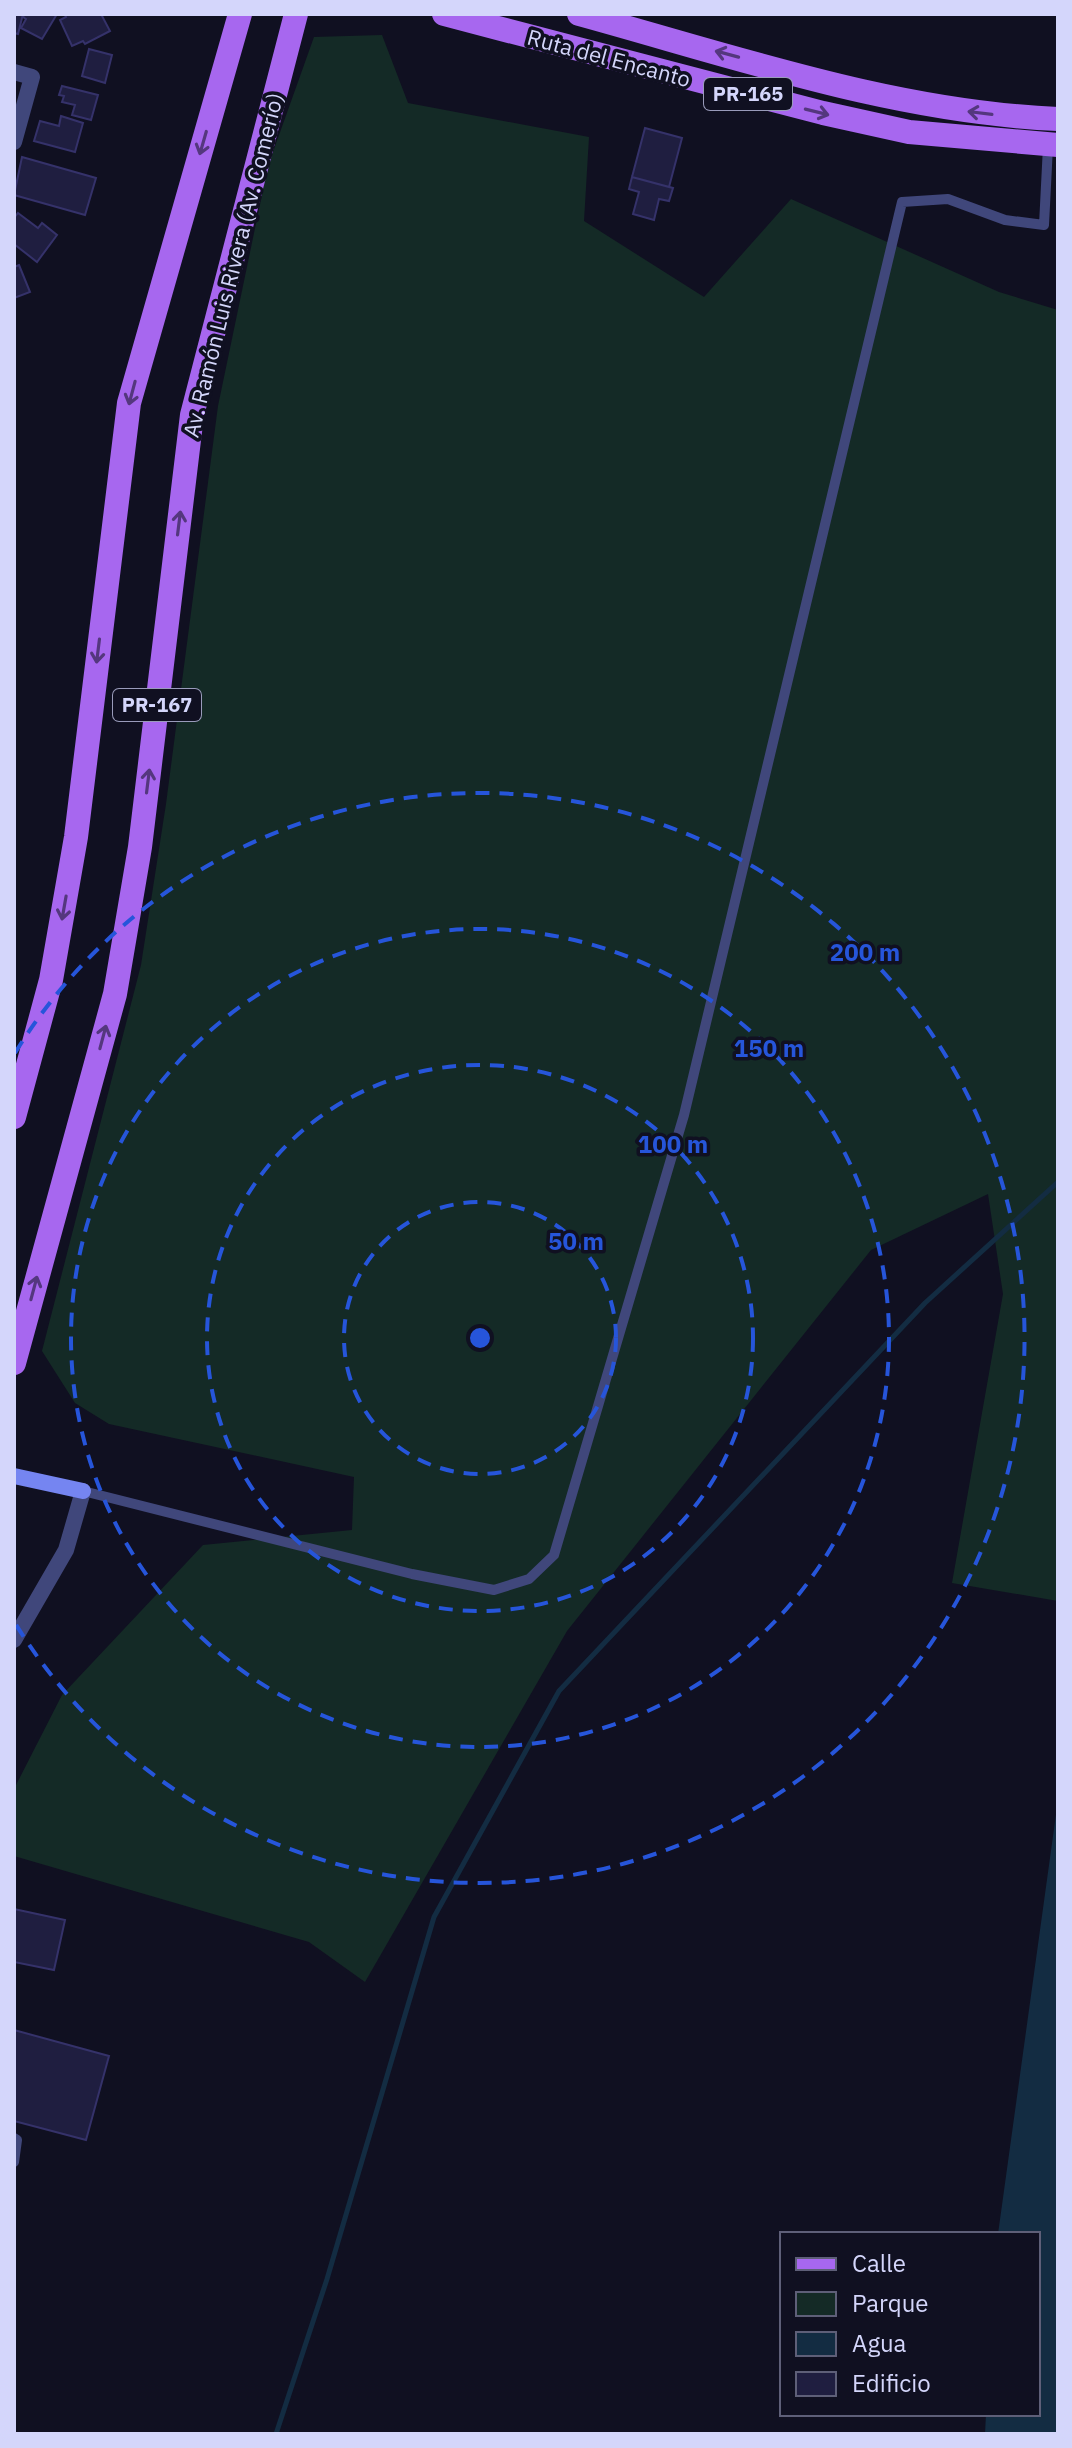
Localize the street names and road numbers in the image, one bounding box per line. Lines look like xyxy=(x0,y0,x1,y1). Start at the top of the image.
street label: Ruta del Encanto xyxy=(524,22,694,93)
road number: PR-165 xyxy=(704,78,792,110)
street label: Av. Ramón Luis Rivera (Av. Comerío) xyxy=(176,90,289,440)
road number: PR-167 xyxy=(113,689,201,721)

